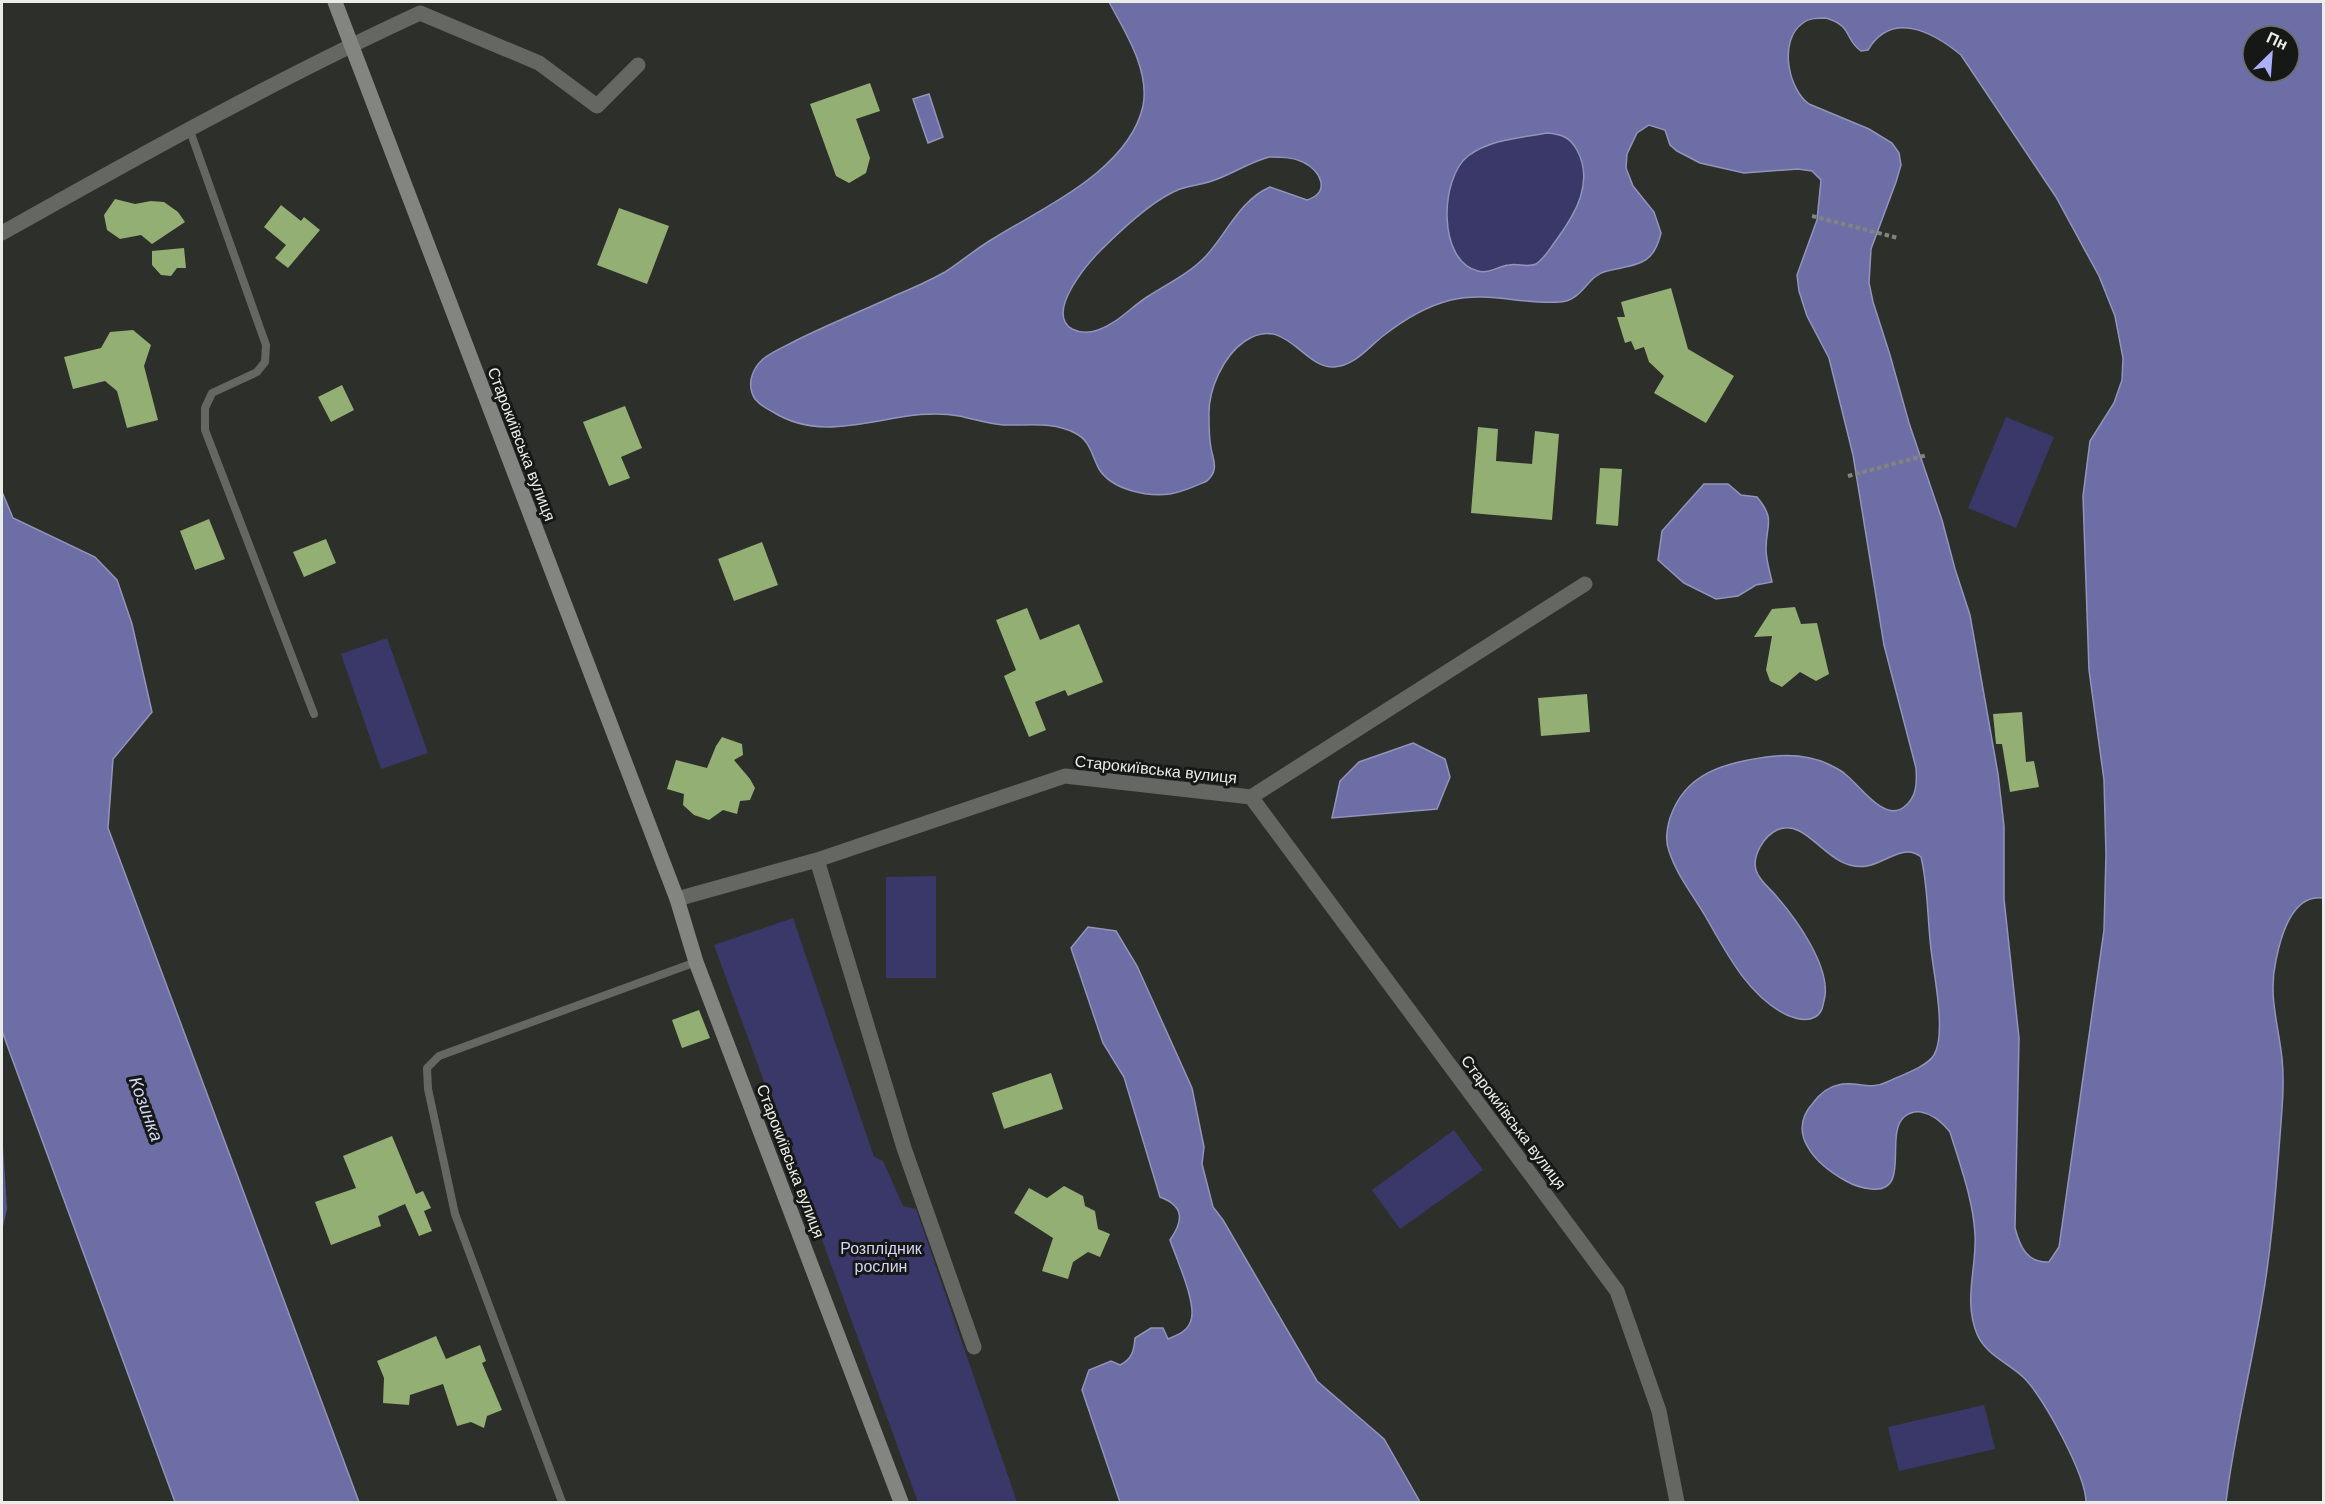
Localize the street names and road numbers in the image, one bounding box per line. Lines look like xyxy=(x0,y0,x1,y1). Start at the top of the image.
street label: Старокиївська вулиця xyxy=(484,365,559,523)
street label: Старокиївська вулиця xyxy=(1074,753,1238,786)
street label: Старокиївська вулиця xyxy=(1458,1052,1569,1193)
street label: Старокиївська вулиця xyxy=(753,1082,828,1240)

